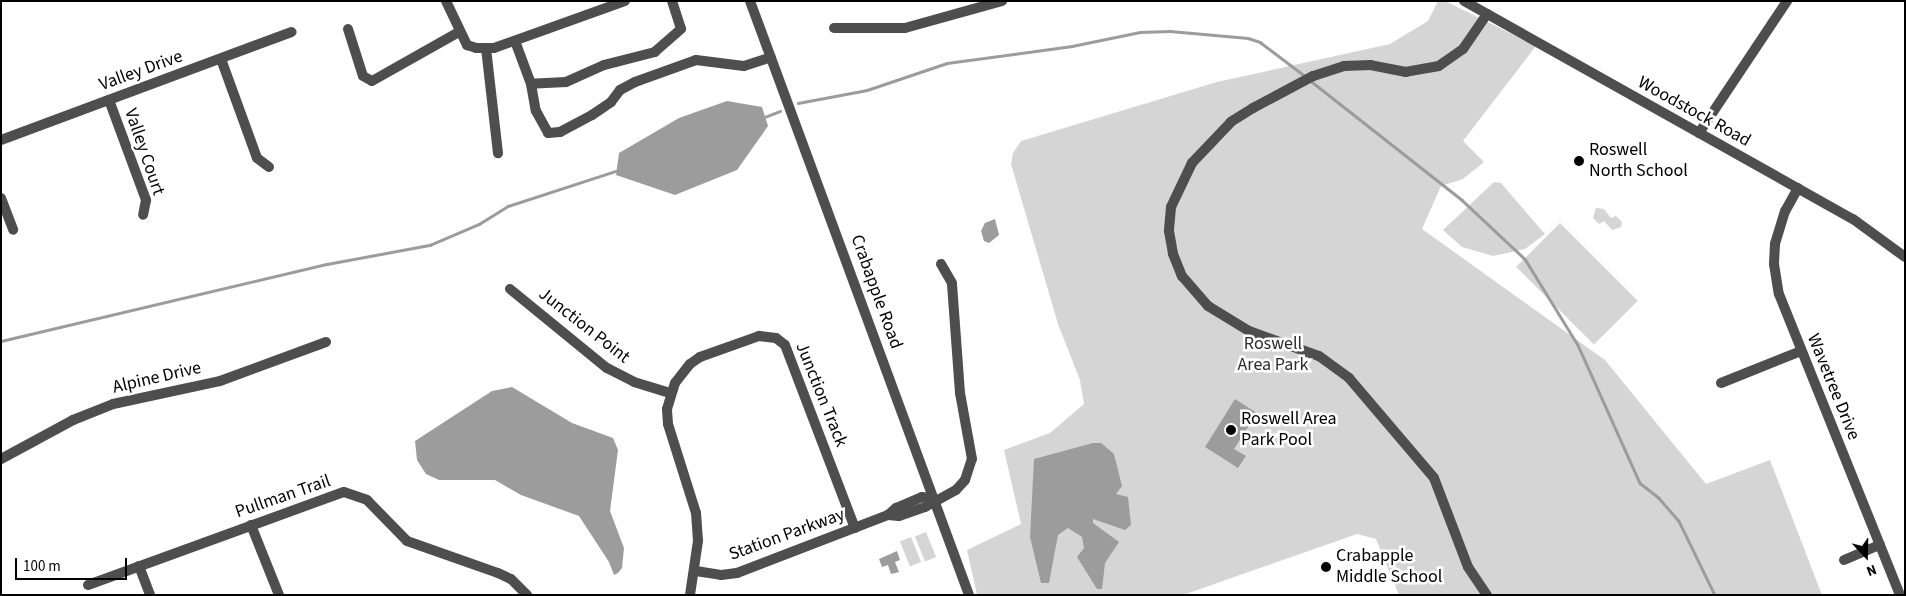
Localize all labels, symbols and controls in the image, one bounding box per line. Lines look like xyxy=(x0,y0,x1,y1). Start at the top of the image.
street label: Valley Drive xyxy=(96,46,186,96)
street label: Woodstock Road xyxy=(1634,72,1754,152)
street label: Valley Court xyxy=(119,106,169,198)
place label: Roswell North School xyxy=(1589,140,1688,182)
marker: Roswell North School xyxy=(1573,155,1585,167)
street label: Crabapple Road xyxy=(845,232,907,352)
street label: Junction Point xyxy=(534,284,634,368)
street label: Wavetree Drive xyxy=(1802,331,1864,443)
park label: Roswell Area Park xyxy=(1238,334,1308,376)
street label: Junction Track xyxy=(790,340,852,450)
street label: Alpine Drive xyxy=(111,357,203,399)
place label: Roswell Area Park Pool xyxy=(1241,409,1336,452)
marker: Roswell Area Park Pool xyxy=(1225,424,1237,436)
street label: Pullman Trail xyxy=(233,471,333,523)
street label: Station Parkway xyxy=(726,504,848,566)
north arrow xyxy=(1841,531,1891,581)
place label: Crabapple Middle School xyxy=(1336,546,1442,588)
scale bar xyxy=(18,548,130,580)
text: 100 m xyxy=(23,556,61,577)
text: N xyxy=(1863,559,1879,581)
marker: Crabapple Middle School xyxy=(1320,561,1332,573)

